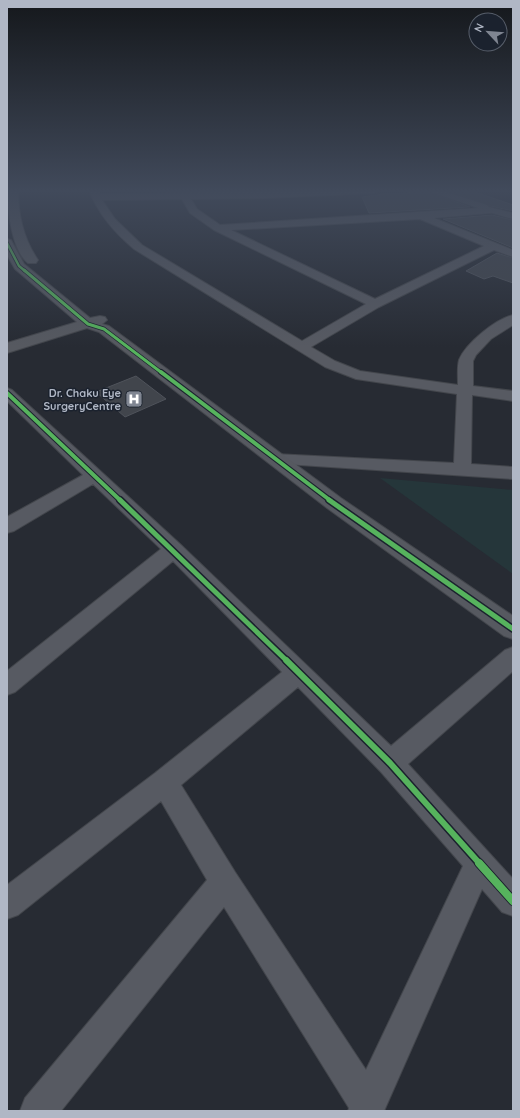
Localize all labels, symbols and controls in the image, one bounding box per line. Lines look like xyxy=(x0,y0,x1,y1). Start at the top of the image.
north arrow xyxy=(468,12,508,52)
text: N xyxy=(471,21,487,34)
place label: Dr. Chaku Eye SurgeryCentre xyxy=(43,386,122,413)
hospital icon: Dr. Chaku Eye SurgeryCentre xyxy=(124,389,144,409)

